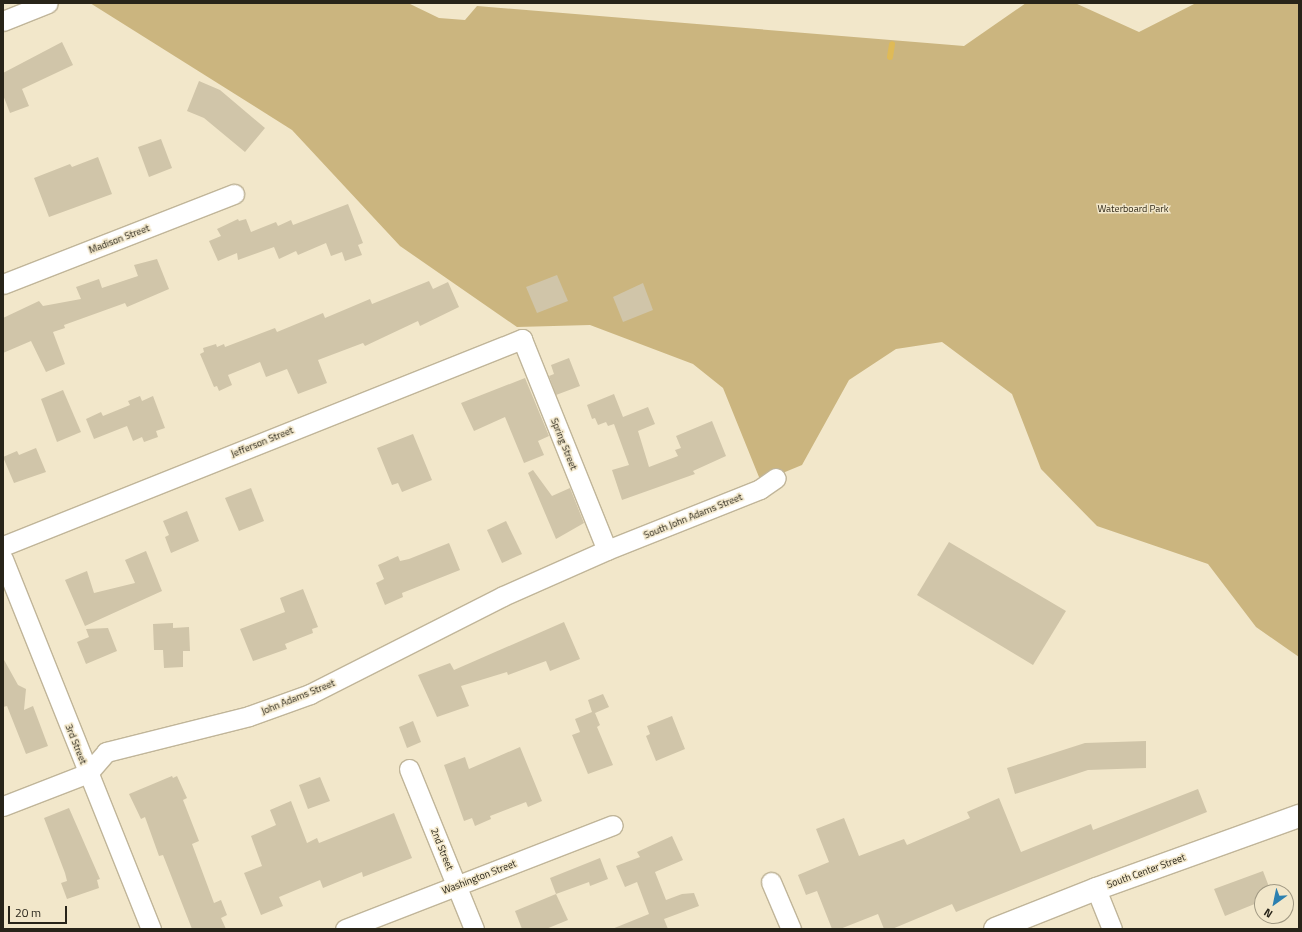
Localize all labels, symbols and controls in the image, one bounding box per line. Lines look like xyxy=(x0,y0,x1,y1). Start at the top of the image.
park label: Waterboard Park xyxy=(1097,203,1169,215)
street label: Madison Street xyxy=(87,222,151,256)
street label: Spring Street xyxy=(548,416,580,472)
street label: Jefferson Street xyxy=(229,424,295,460)
street label: South John Adams Street xyxy=(642,491,744,541)
street label: John Adams Street xyxy=(259,677,337,717)
street label: 3rd Street xyxy=(63,722,89,766)
street label: 2nd Street xyxy=(428,826,456,872)
street label: South Center Street xyxy=(1105,851,1187,891)
street label: Washington Street xyxy=(440,857,518,897)
north arrow xyxy=(1254,884,1294,924)
scale bar xyxy=(10,898,69,924)
text: 20 m xyxy=(15,903,41,922)
text: N xyxy=(1260,904,1276,922)

